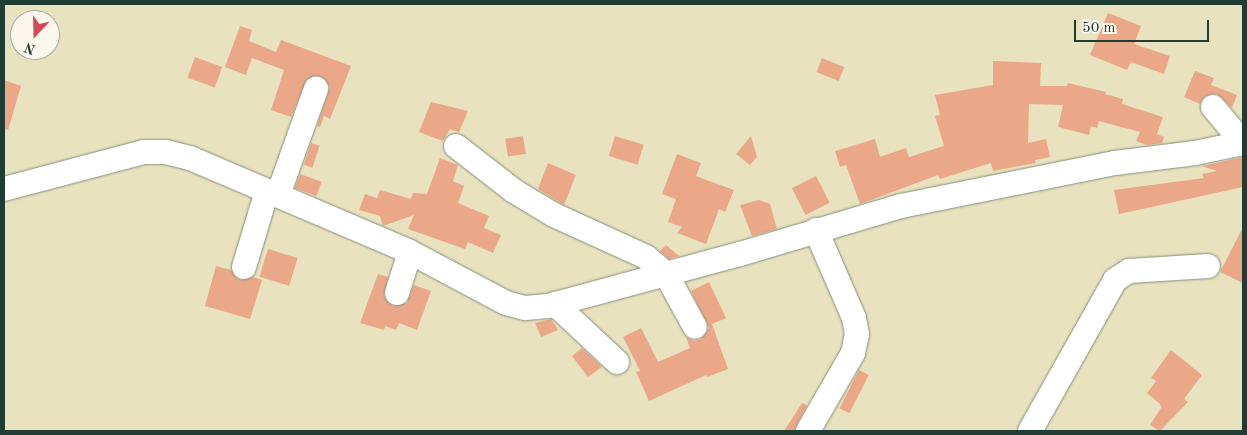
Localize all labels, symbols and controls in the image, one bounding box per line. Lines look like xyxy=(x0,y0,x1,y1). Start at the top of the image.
north arrow xyxy=(10,10,60,60)
scale bar xyxy=(1077,10,1212,42)
text: 50 m xyxy=(1082,21,1116,36)
text: N xyxy=(22,40,37,57)

